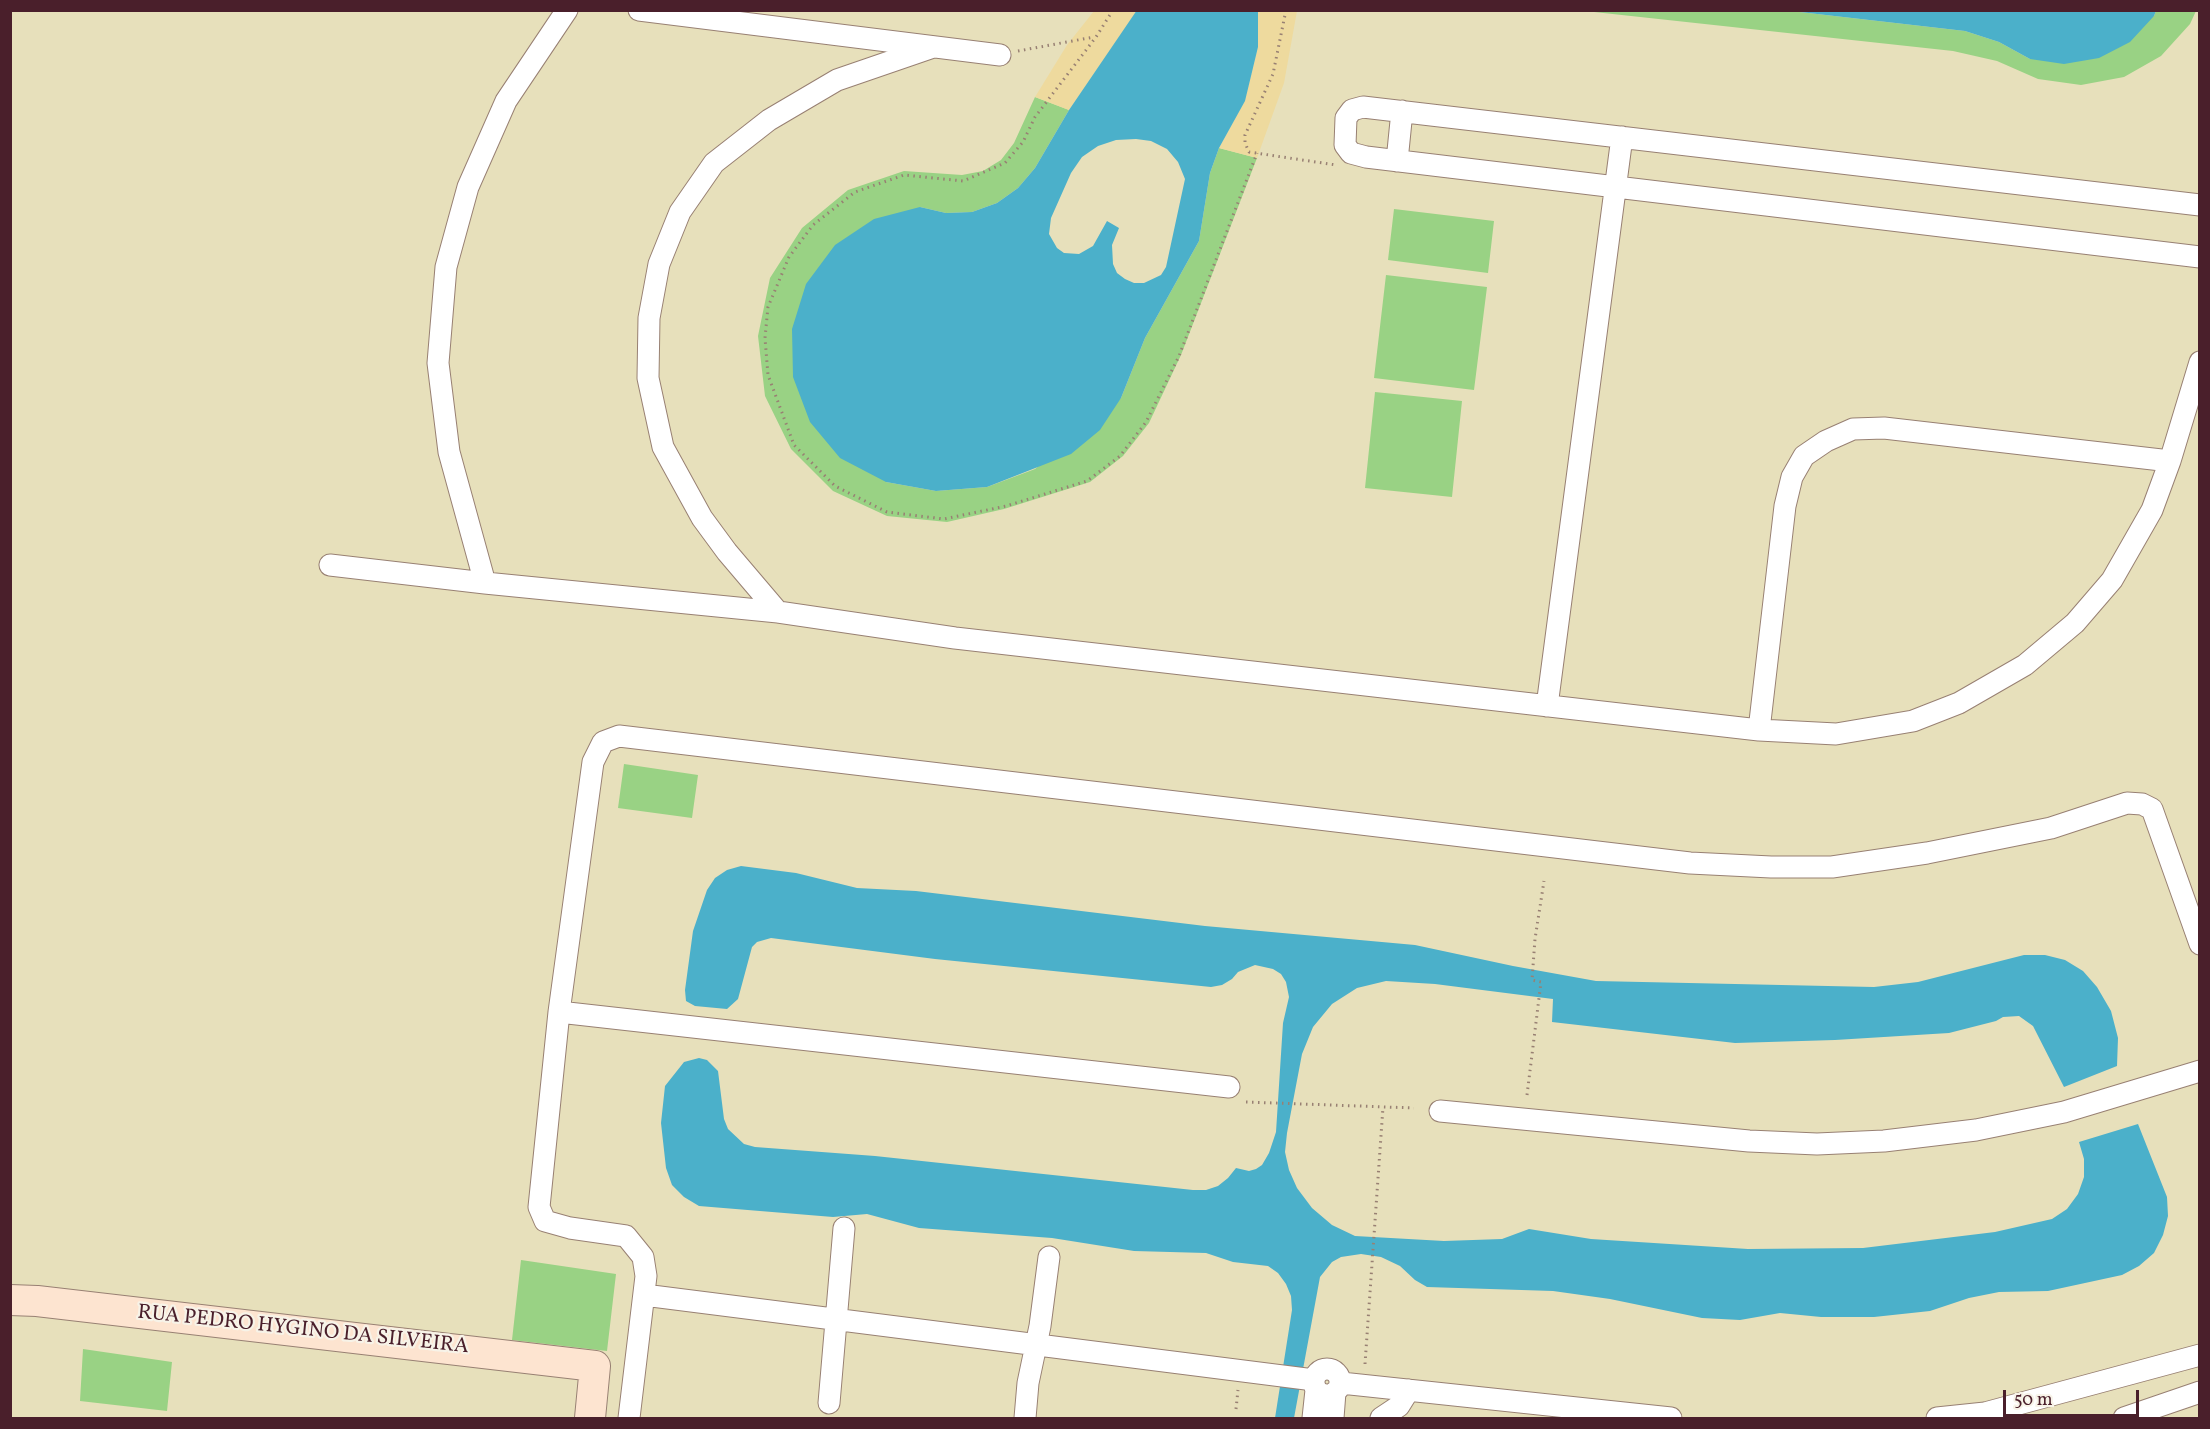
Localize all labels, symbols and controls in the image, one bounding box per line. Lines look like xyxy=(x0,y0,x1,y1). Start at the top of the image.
street label: RUA PEDRO HYGINO DA SILVEIRA xyxy=(136,1301,470,1361)
scale bar xyxy=(2006,1378,2142,1416)
text: 50 m xyxy=(2014,1388,2053,1413)

